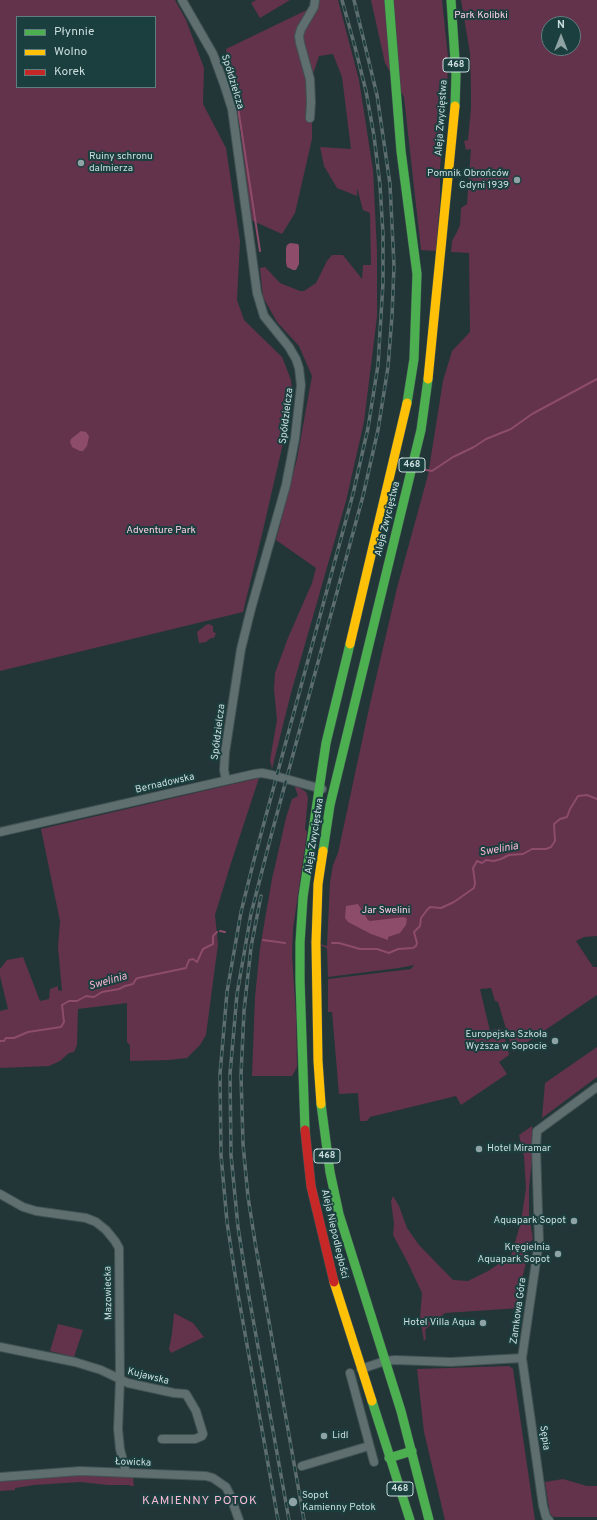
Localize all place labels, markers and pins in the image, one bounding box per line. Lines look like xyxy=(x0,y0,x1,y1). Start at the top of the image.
place label: Ruiny schronu dalmierza xyxy=(89,151,153,174)
marker: Ruiny schronu dalmierza xyxy=(76,158,86,168)
place label: Pomnik Obrońców Gdyni 1939 xyxy=(427,168,509,192)
marker: Pomnik Obrońców Gdyni 1939 xyxy=(512,175,522,185)
place label: Europejska Szkoła Wyższa w Sopocie xyxy=(466,1029,547,1052)
marker: Europejska Szkoła Wyższa w Sopocie xyxy=(550,1036,560,1046)
place label: Hotel Miramar xyxy=(487,1143,551,1155)
marker: Hotel Miramar xyxy=(474,1144,484,1154)
place label: Aquapark Sopot xyxy=(494,1215,566,1227)
marker: Aquapark Sopot xyxy=(569,1216,579,1226)
place label: Kręgielnia Aquapark Sopot xyxy=(478,1242,550,1266)
marker: Kręgielnia Aquapark Sopot xyxy=(553,1249,563,1259)
place label: Hotel Villa Aqua xyxy=(403,1317,475,1329)
marker: Hotel Villa Aqua xyxy=(478,1318,488,1328)
place label: Lidl xyxy=(332,1430,348,1442)
marker: Lidl xyxy=(319,1431,329,1441)
place label: Sopot Kamienny Potok xyxy=(302,1490,376,1514)
marker: Sopot Kamienny Potok xyxy=(287,1496,299,1508)

